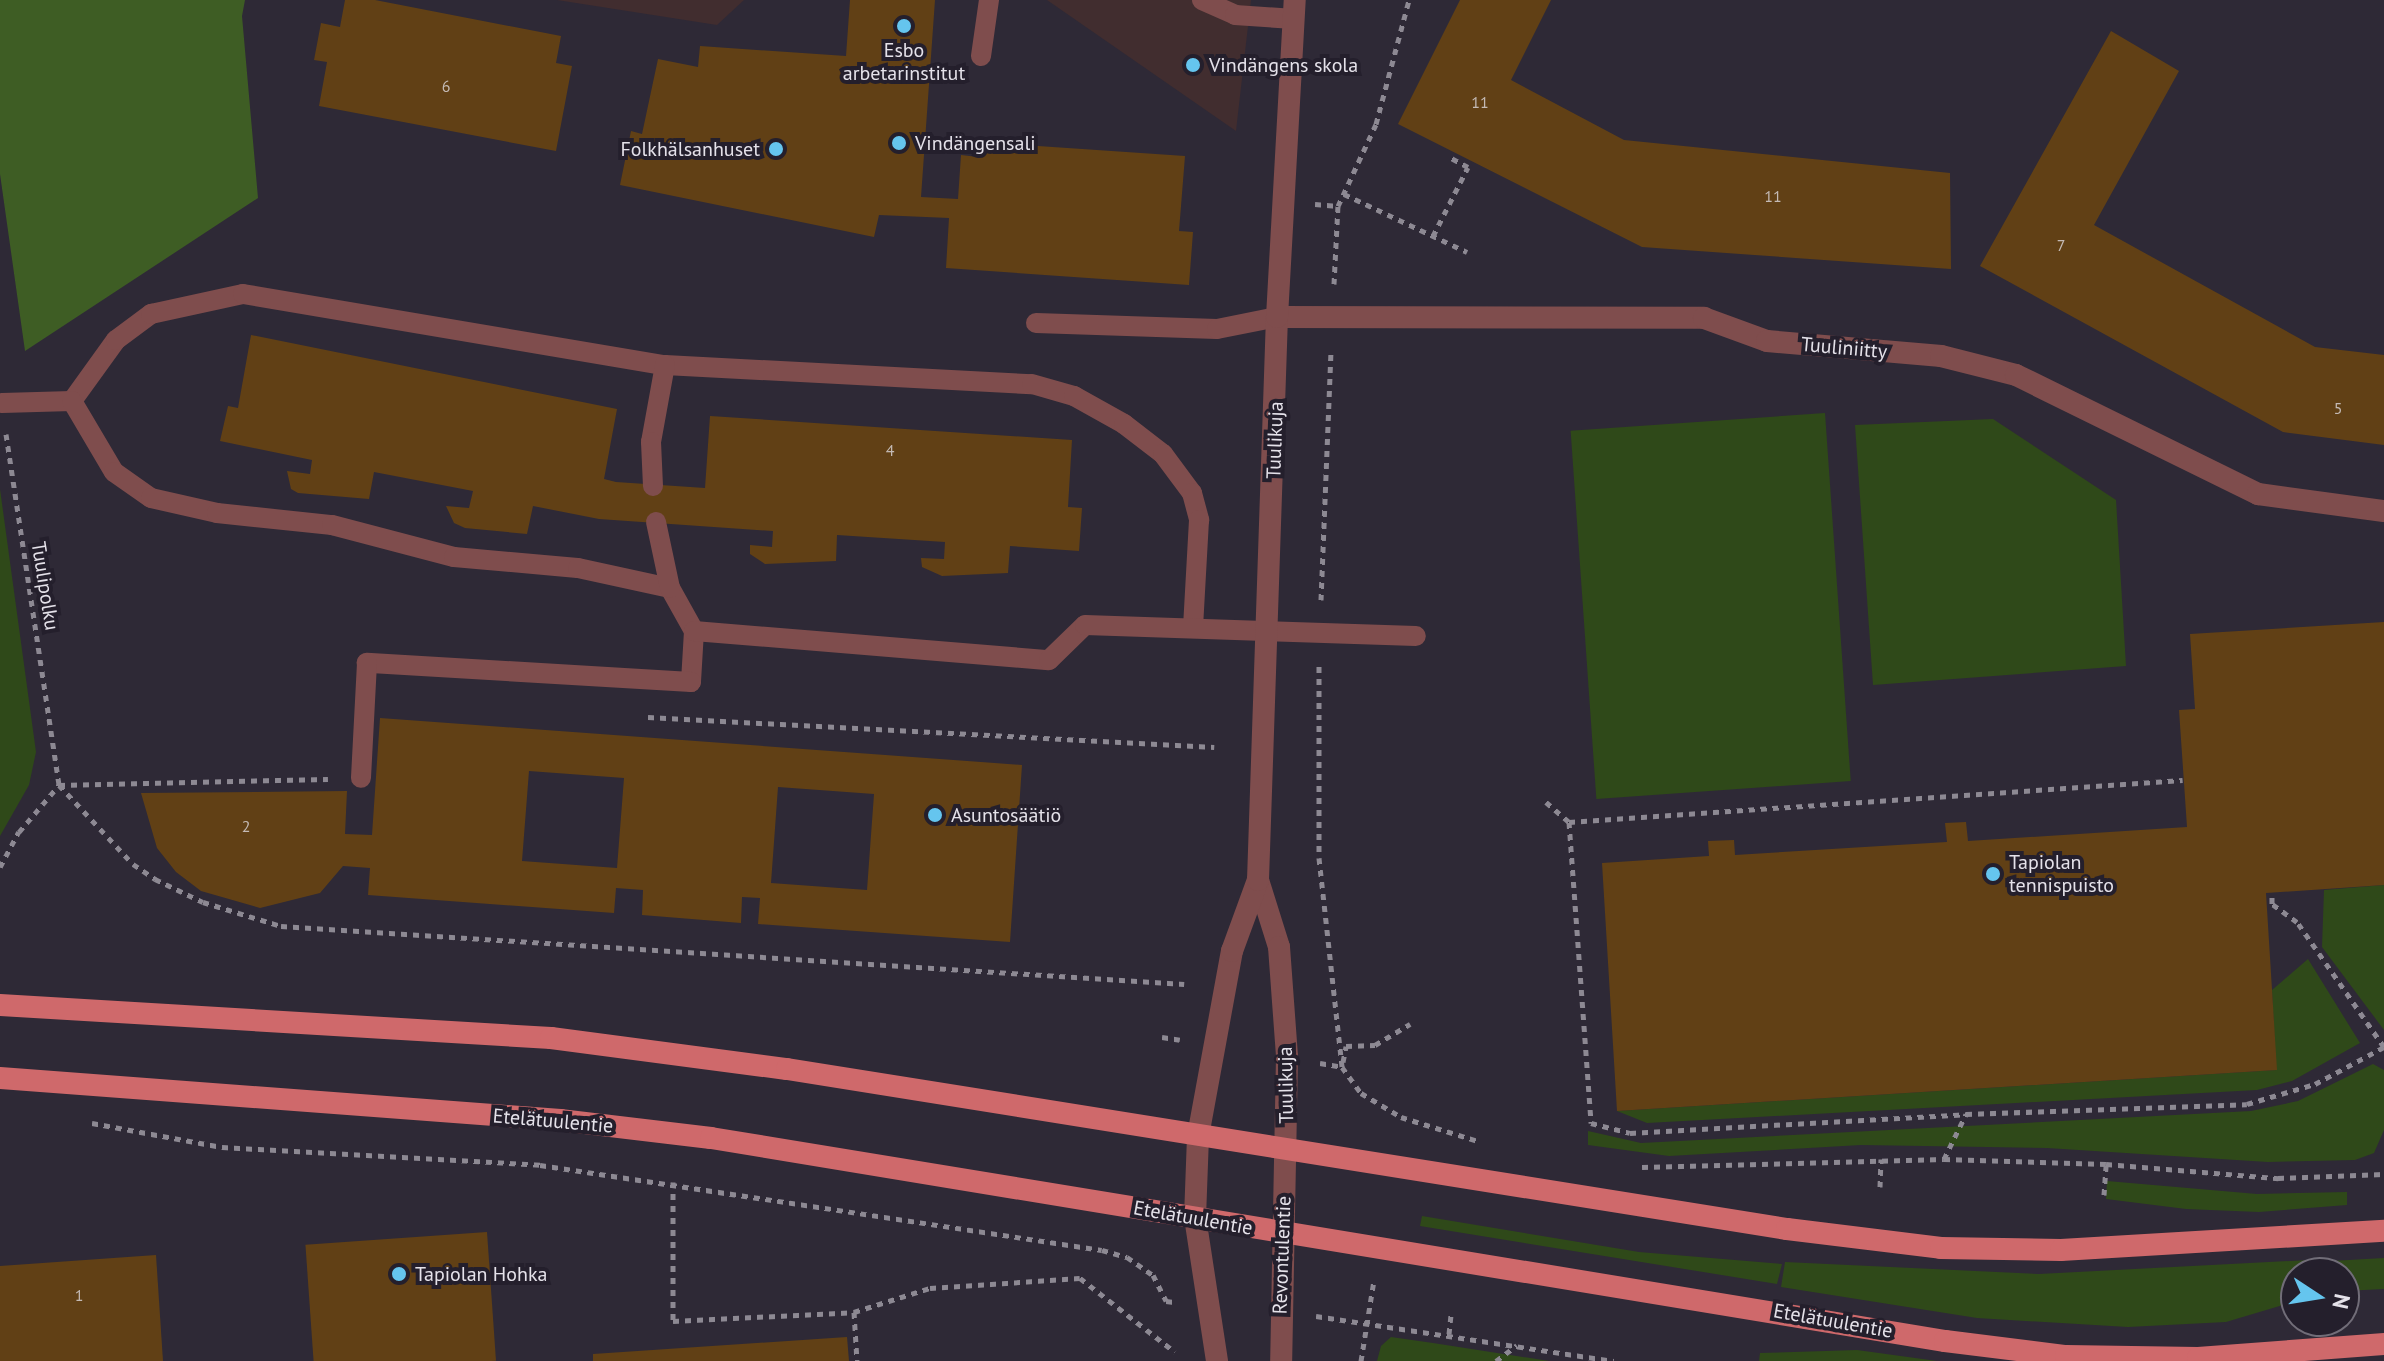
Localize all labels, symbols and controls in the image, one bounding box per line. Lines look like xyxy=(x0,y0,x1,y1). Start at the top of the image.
marker: Esbo arbetarinstitut xyxy=(895,17,913,35)
place label: Esbo arbetarinstitut xyxy=(843,38,965,85)
place label: Vindängens skola xyxy=(1209,53,1358,77)
marker: Vindängens skola xyxy=(1184,56,1202,74)
house number: 6 xyxy=(442,76,450,96)
house number: 11 xyxy=(1471,92,1489,112)
place label: Vindängensali xyxy=(915,131,1036,155)
marker: Vindängensali xyxy=(890,134,908,152)
place label: Folkhälsanhuset xyxy=(620,137,760,161)
marker: Folkhälsanhuset xyxy=(767,140,785,158)
house number: 11 xyxy=(1764,186,1782,206)
house number: 7 xyxy=(2057,235,2065,255)
street label: Tuuliniitty xyxy=(1800,332,1888,364)
house number: 5 xyxy=(2334,398,2342,418)
street label: Tuulikuja xyxy=(1262,401,1288,479)
house number: 4 xyxy=(886,440,894,460)
street label: Tuulipolku xyxy=(26,540,64,632)
place label: Asuntosäätiö xyxy=(951,803,1061,827)
marker: Asuntosäätiö xyxy=(926,806,944,824)
house number: 2 xyxy=(242,816,250,836)
place label: Tapiolan tennispuisto xyxy=(2009,850,2114,897)
marker: Tapiolan tennispuisto xyxy=(1984,865,2002,883)
street label: Tuulikuja xyxy=(1273,1046,1299,1124)
street label: Etelätuulentie xyxy=(492,1104,614,1138)
street label: Revontulentie xyxy=(1268,1195,1296,1315)
street label: Etelätuulentie xyxy=(1131,1196,1255,1240)
north arrow xyxy=(2280,1257,2360,1337)
place label: Tapiolan Hohka xyxy=(415,1262,547,1286)
marker: Tapiolan Hohka xyxy=(390,1265,408,1283)
house number: 1 xyxy=(75,1285,83,1305)
text: N xyxy=(2326,1292,2357,1312)
street label: Etelätuulentie xyxy=(1771,1299,1895,1343)

